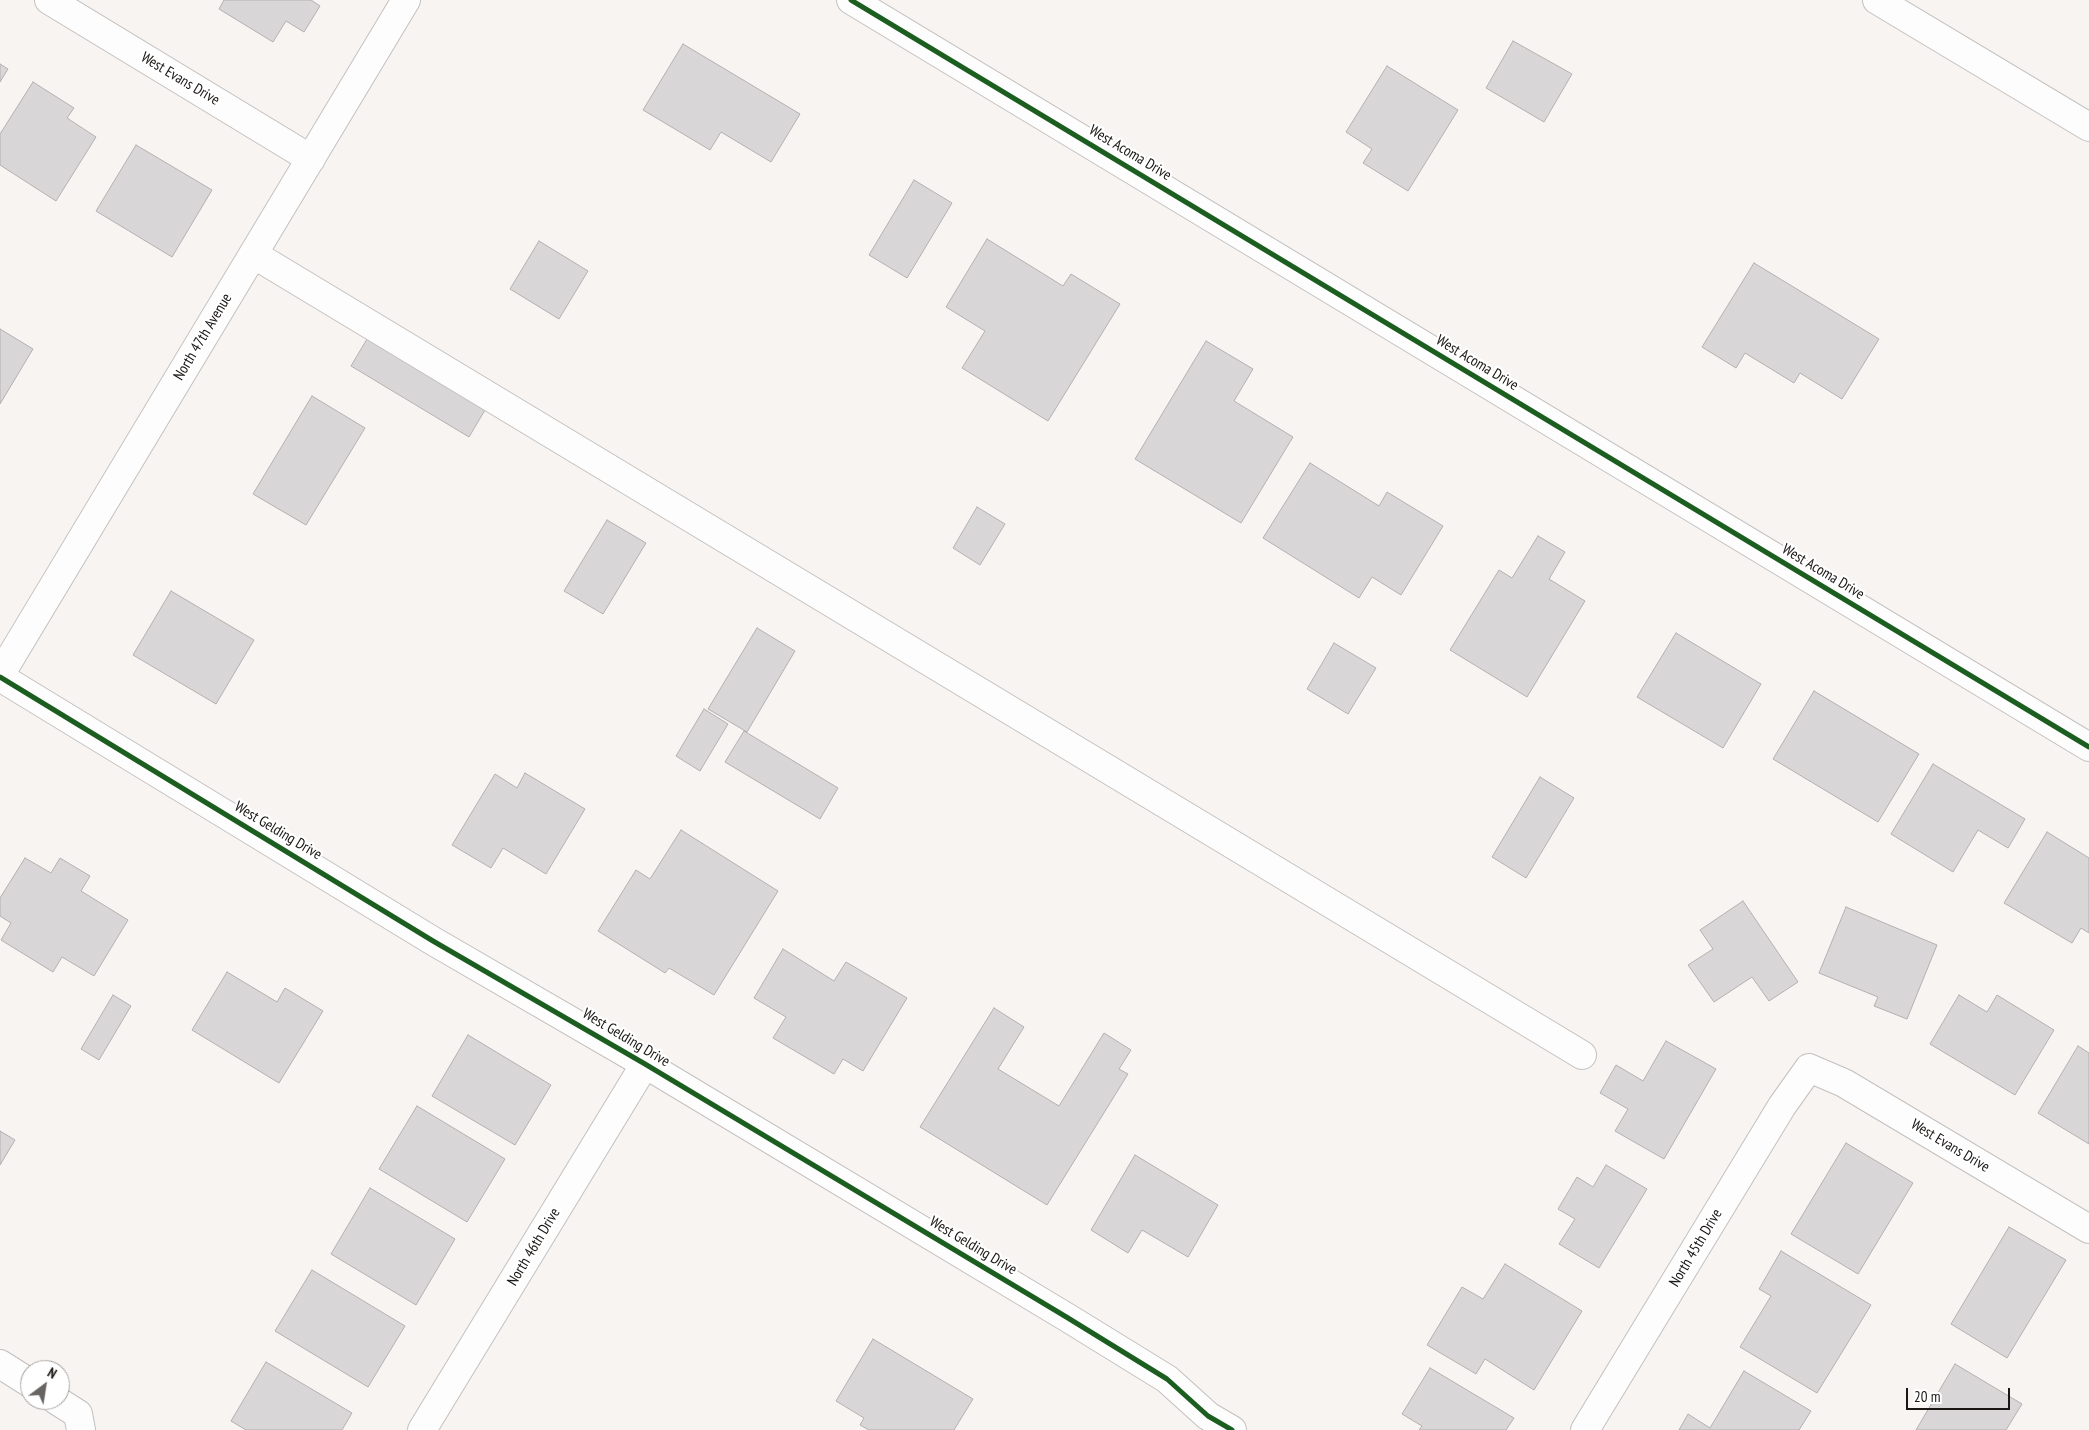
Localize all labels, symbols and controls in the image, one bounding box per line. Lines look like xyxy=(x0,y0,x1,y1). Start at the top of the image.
street label: West Evans Drive xyxy=(137,49,223,109)
street label: West Acoma Drive xyxy=(1086,121,1174,185)
street label: North 47th Avenue xyxy=(170,290,236,384)
street label: West Acoma Drive xyxy=(1433,331,1521,395)
street label: West Acoma Drive xyxy=(1779,540,1867,604)
street label: West Gelding Drive xyxy=(231,798,325,864)
street label: West Gelding Drive xyxy=(579,1005,673,1071)
street label: West Evans Drive xyxy=(1907,1116,1993,1176)
street label: North 46th Drive xyxy=(504,1205,564,1289)
street label: North 45th Drive xyxy=(1666,1206,1726,1290)
street label: West Gelding Drive xyxy=(926,1213,1020,1279)
north arrow xyxy=(20,1360,70,1410)
text: N xyxy=(44,1363,60,1383)
scale bar xyxy=(1909,1378,2013,1410)
text: 20 m xyxy=(1914,1387,1940,1406)

